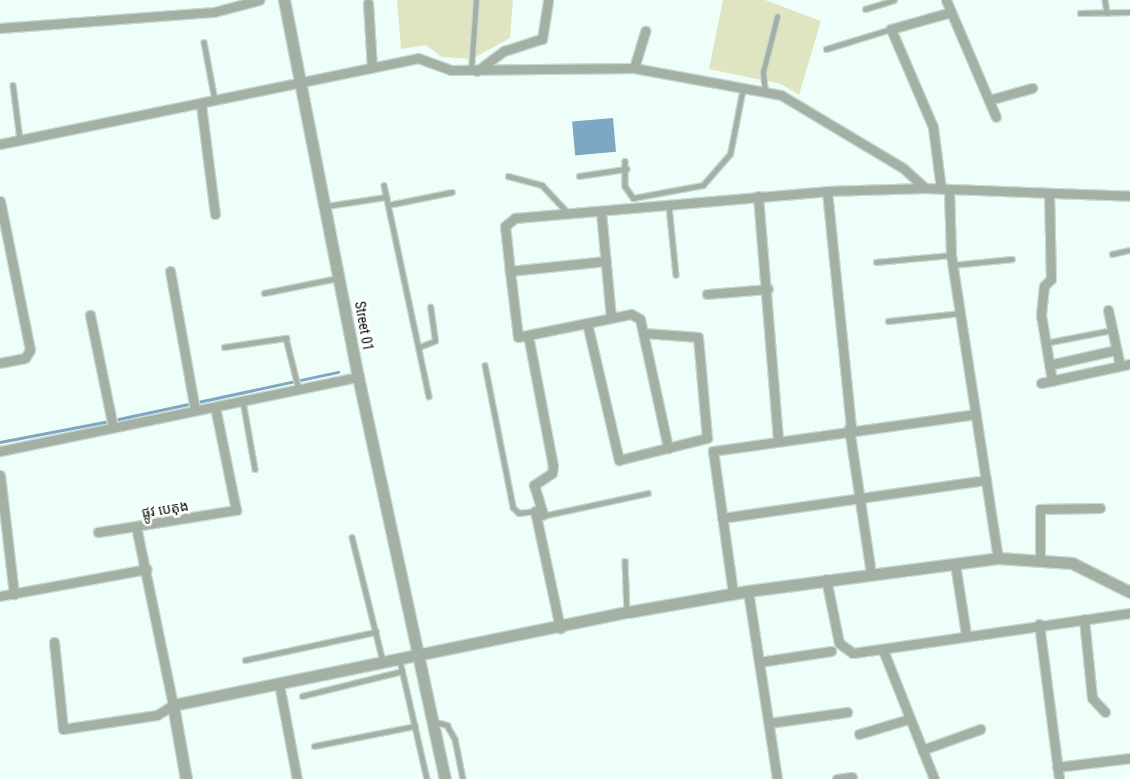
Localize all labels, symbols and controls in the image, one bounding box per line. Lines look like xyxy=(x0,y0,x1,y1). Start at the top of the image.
street label: Street 01 xyxy=(351,300,377,352)
street label: ផ្លូវ បេតុង xyxy=(140,497,190,521)

